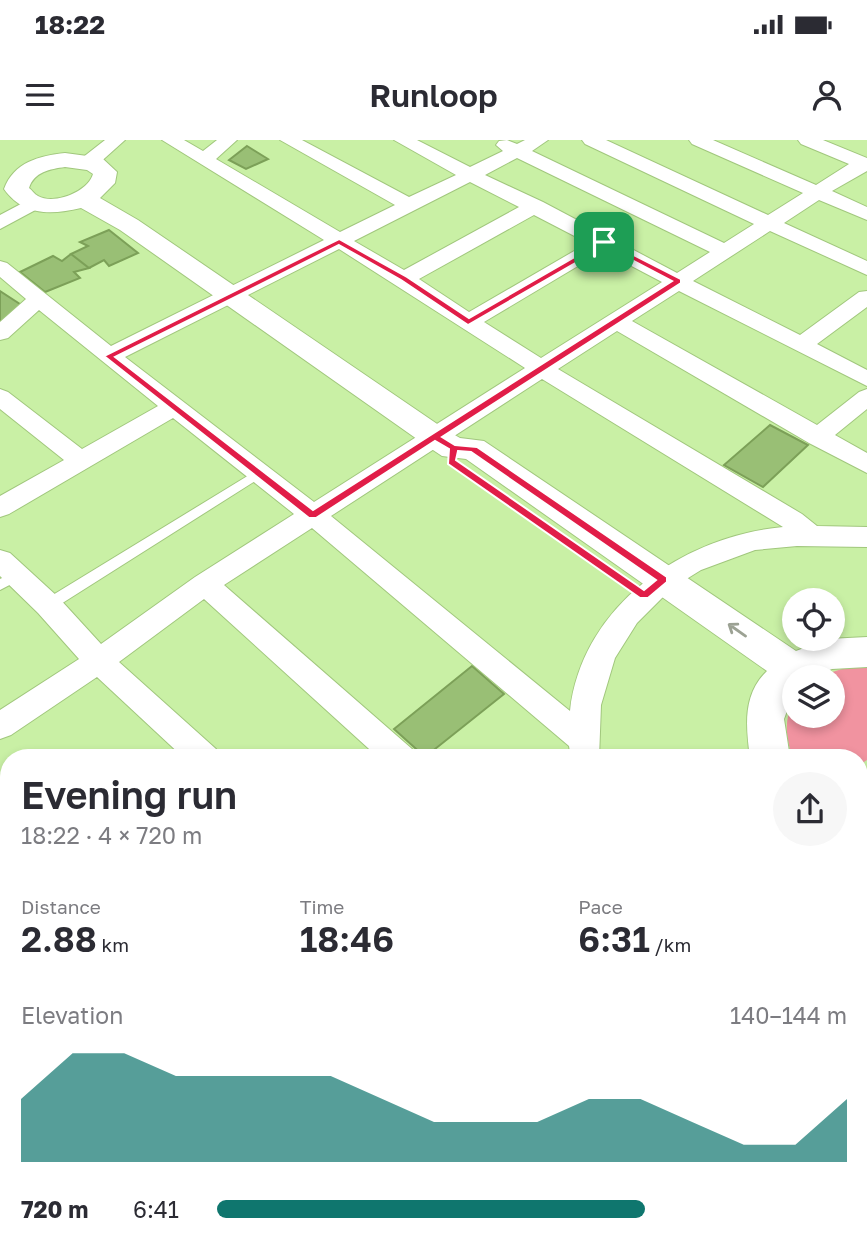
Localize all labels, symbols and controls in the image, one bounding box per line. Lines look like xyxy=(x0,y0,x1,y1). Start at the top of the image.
text: 18:22 xyxy=(35,9,105,40)
icon: menu xyxy=(21,76,59,114)
text: Runloop xyxy=(369,76,498,114)
icon: person xyxy=(808,76,846,114)
pin xyxy=(574,212,634,272)
icon: arrive xyxy=(585,223,623,261)
map controls xyxy=(782,588,845,728)
button: locate xyxy=(782,588,845,651)
one-way arrow xyxy=(728,623,747,637)
button: layers xyxy=(782,665,845,728)
text: Evening run xyxy=(21,772,237,817)
button: share xyxy=(773,772,847,846)
text: 18:22 · 4 × 720 m xyxy=(21,821,202,849)
text: Distance xyxy=(21,895,101,918)
text: Time xyxy=(300,895,344,918)
text: Pace xyxy=(578,895,623,918)
text: 2.88 xyxy=(21,918,97,960)
text: 18:46 xyxy=(300,918,394,960)
text: 6:31 xyxy=(578,918,650,960)
text: km xyxy=(97,933,129,956)
text: /km xyxy=(650,933,691,956)
text: Elevation xyxy=(21,1001,123,1029)
text: 140–144 m xyxy=(730,1001,847,1029)
text: 720 m xyxy=(21,1195,88,1223)
text: 6:41 xyxy=(133,1195,179,1223)

